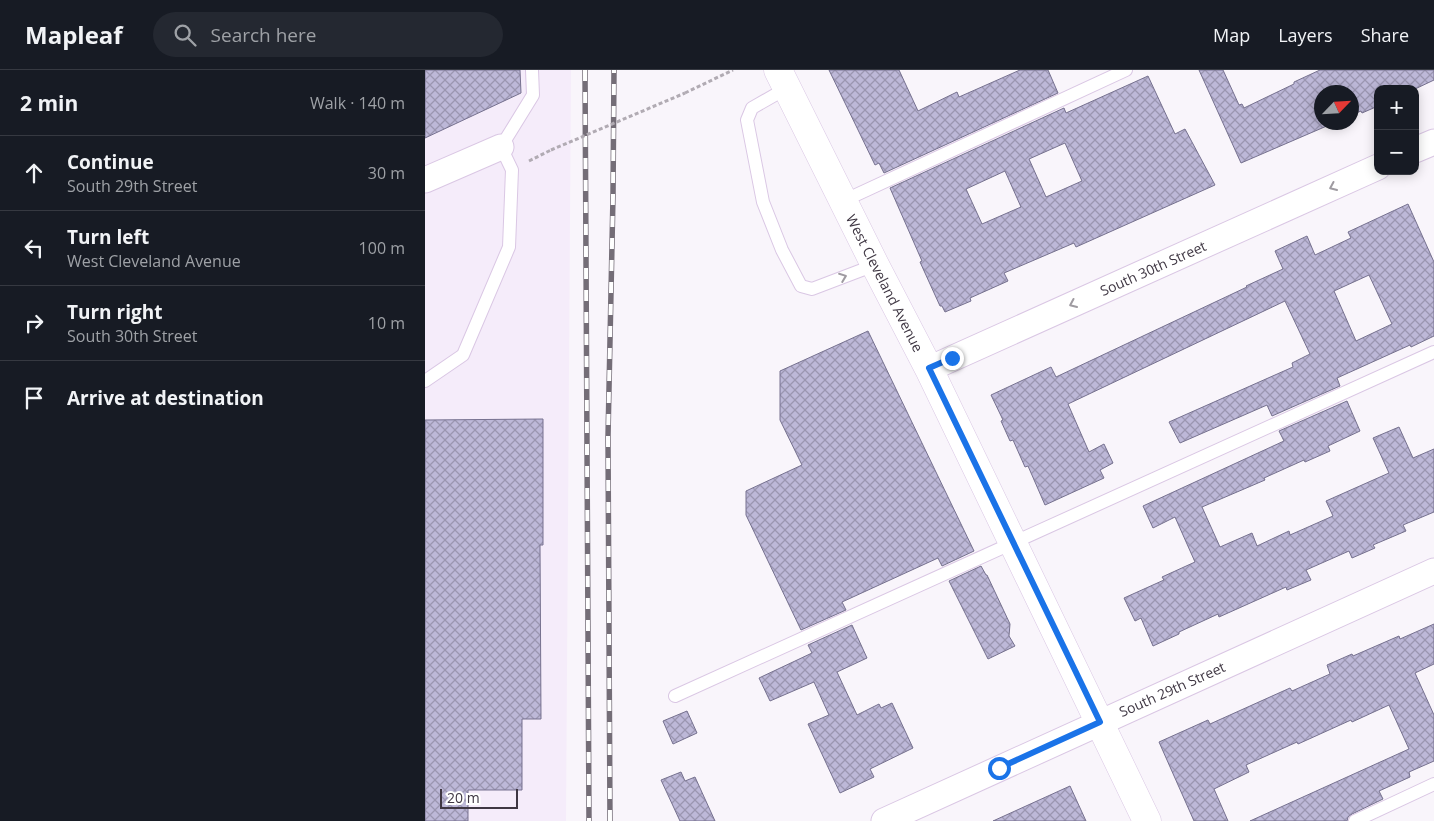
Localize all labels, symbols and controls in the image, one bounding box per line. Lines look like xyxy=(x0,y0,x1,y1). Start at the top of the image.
search box xyxy=(153,12,503,57)
text: Mapleaf xyxy=(25,18,123,51)
icon: search xyxy=(171,21,199,49)
text: Search here xyxy=(211,22,316,48)
text: Map xyxy=(1213,23,1250,47)
text: Layers xyxy=(1278,23,1333,47)
text: Share xyxy=(1361,23,1409,47)
north arrow xyxy=(1314,85,1359,130)
map controls xyxy=(1374,85,1419,175)
button: + xyxy=(1374,85,1419,130)
text: 2 min xyxy=(20,89,78,117)
text: Walk · 140 m xyxy=(310,92,405,114)
button: − xyxy=(1374,130,1419,175)
text: Continue xyxy=(67,149,154,175)
icon: ahead xyxy=(20,159,48,187)
text: 30 m xyxy=(368,162,405,184)
text: South 29th Street xyxy=(67,175,198,197)
one-way arrow xyxy=(1329,181,1338,192)
street label: West Cleveland Avenue xyxy=(842,211,928,355)
text: Turn left xyxy=(67,224,149,250)
icon: left xyxy=(20,234,48,262)
street label: South 30th Street xyxy=(1097,236,1209,300)
text: 100 m xyxy=(359,237,405,259)
text: West Cleveland Avenue xyxy=(67,250,241,272)
one-way arrow xyxy=(839,273,847,283)
one-way arrow xyxy=(1069,297,1078,308)
text: Turn right xyxy=(67,299,162,325)
icon: right xyxy=(20,309,48,337)
text: 10 m xyxy=(368,312,405,334)
text: South 30th Street xyxy=(67,325,198,347)
route end xyxy=(941,347,964,370)
icon: arrive xyxy=(20,384,48,412)
text: Arrive at destination xyxy=(67,385,264,411)
street label: South 29th Street xyxy=(1116,657,1228,721)
route start xyxy=(988,757,1011,780)
scale bar xyxy=(440,786,517,809)
text: 20 m xyxy=(447,788,480,807)

